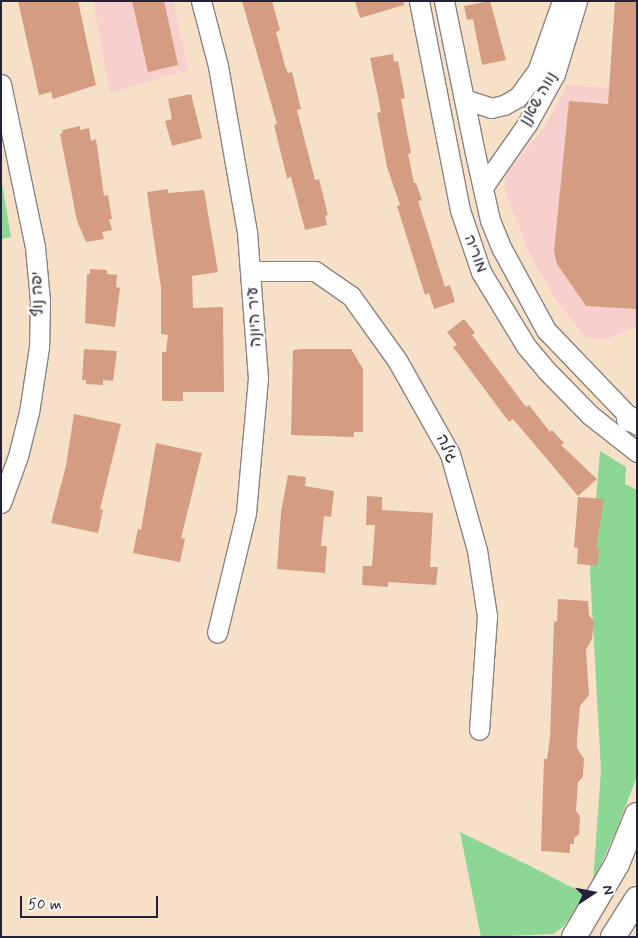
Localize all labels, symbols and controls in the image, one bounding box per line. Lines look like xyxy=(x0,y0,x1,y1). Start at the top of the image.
street label: נווה שאנן xyxy=(516,69,562,129)
street label: מוריה xyxy=(459,232,491,276)
street label: יפה נוף xyxy=(28,271,48,317)
street label: עיר היונה xyxy=(244,286,266,348)
street label: גילה xyxy=(431,432,461,466)
north arrow xyxy=(568,868,618,918)
text: N xyxy=(598,884,617,896)
scale bar xyxy=(22,886,160,918)
text: 50 m xyxy=(28,895,62,915)

